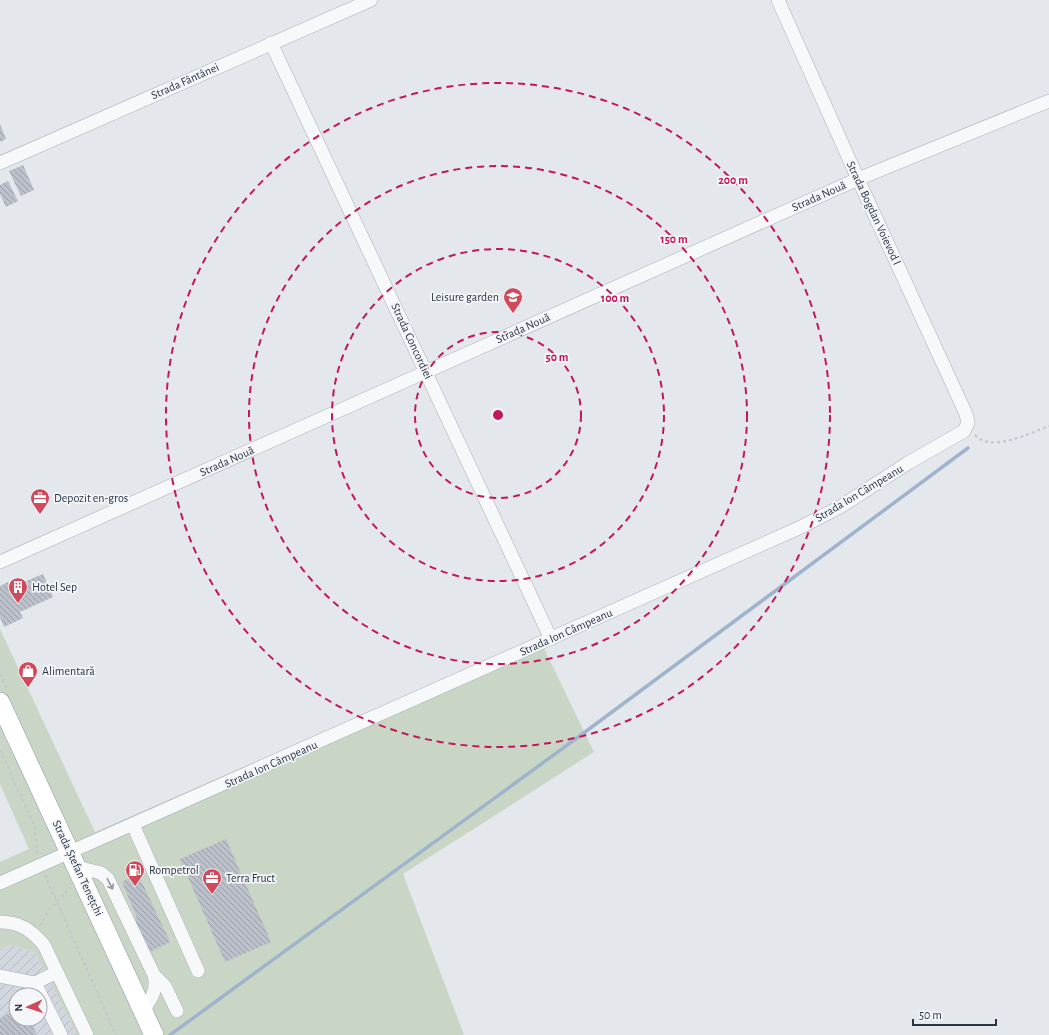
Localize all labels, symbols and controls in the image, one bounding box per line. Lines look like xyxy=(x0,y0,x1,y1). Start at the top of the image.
street label: Strada Fântânei xyxy=(149,61,221,101)
street label: Strada Bogdan Voievod I xyxy=(845,159,903,267)
text: 200 m xyxy=(718,174,748,186)
street label: Strada Nouă xyxy=(790,179,848,213)
text: 150 m xyxy=(660,233,688,245)
school or university icon: Leisure garden xyxy=(502,286,524,314)
place label: Leisure garden xyxy=(431,291,499,303)
text: 100 m xyxy=(601,292,629,304)
street label: Strada Concordiei xyxy=(389,301,435,381)
street label: Strada Nouă xyxy=(494,311,552,345)
text: 50 m xyxy=(546,351,569,363)
centre of rings xyxy=(491,408,505,422)
street label: Strada Nouă xyxy=(198,444,256,478)
street label: Strada Ion Câmpeanu xyxy=(813,462,905,524)
office icon: Depozit en-gros xyxy=(29,487,51,515)
place label: Depozit en-gros xyxy=(54,492,128,504)
building icon: Hotel Sep xyxy=(7,576,29,604)
place label: Hotel Sep xyxy=(32,581,77,593)
street label: Strada Ion Câmpeanu xyxy=(518,606,614,658)
shop icon: Alimentară xyxy=(17,660,39,688)
place label: Alimentară xyxy=(42,665,95,677)
street label: Strada Ion Câmpeanu xyxy=(223,738,319,790)
street label: Strada Ștefan Tenețchi xyxy=(49,818,105,919)
fuel station icon: Rompetrol xyxy=(124,859,146,887)
place label: Rompetrol xyxy=(149,864,199,876)
office icon: Terra Fruct xyxy=(201,867,223,895)
place label: Terra Fruct xyxy=(226,872,275,884)
one-way arrow xyxy=(107,877,114,889)
north arrow xyxy=(8,987,48,1027)
scale bar xyxy=(913,1001,996,1027)
text: N xyxy=(13,1003,24,1012)
text: 50 m xyxy=(919,1009,942,1021)

